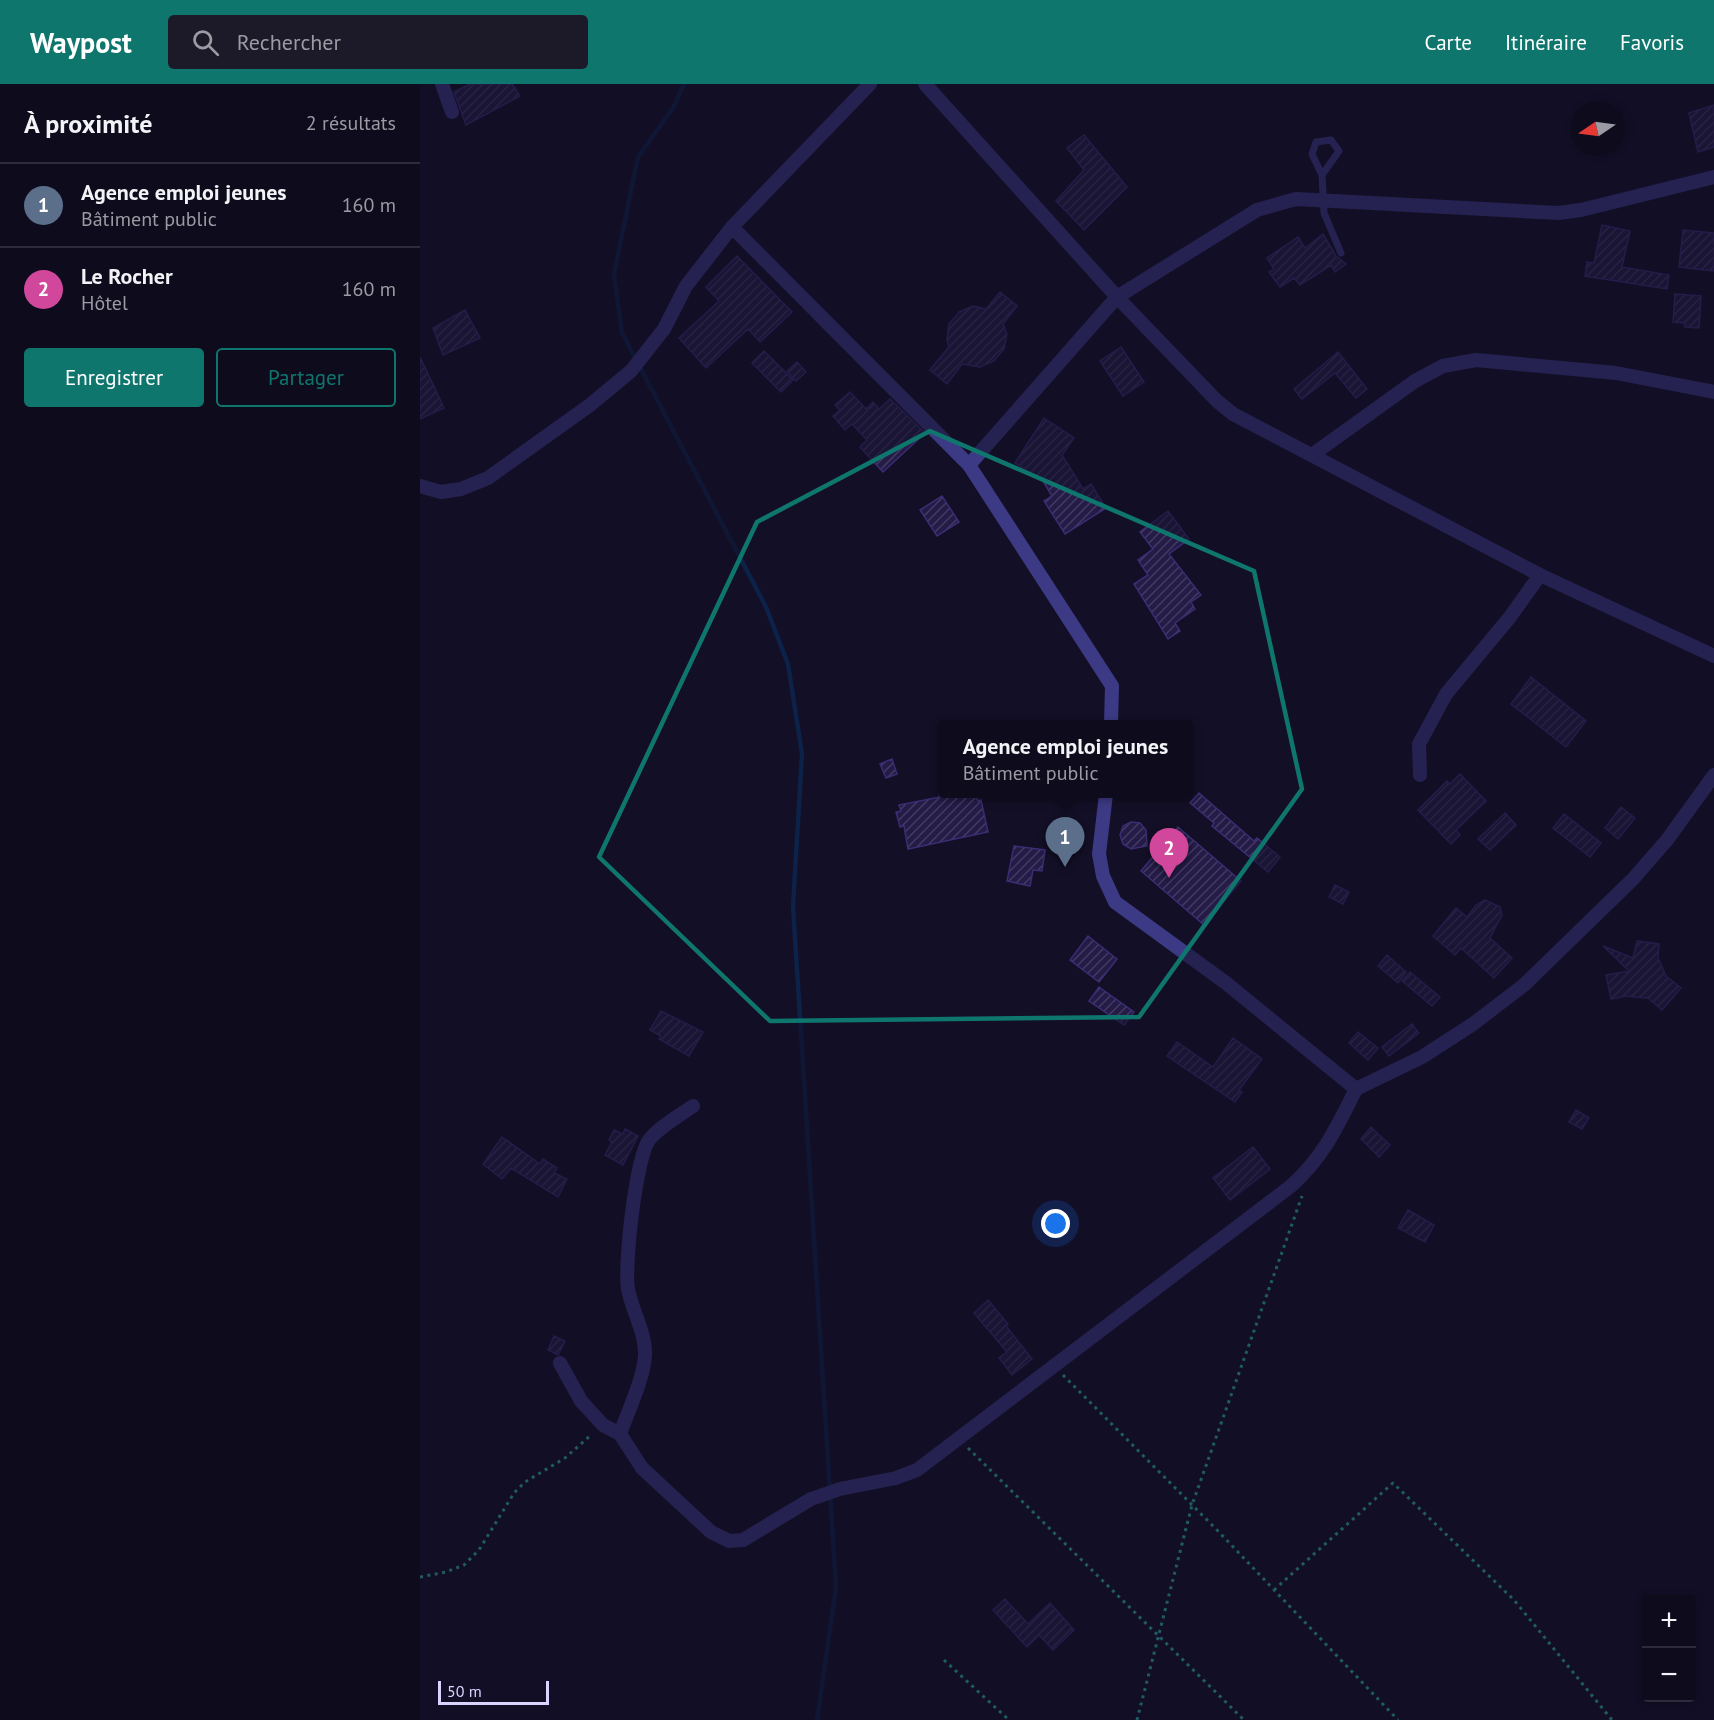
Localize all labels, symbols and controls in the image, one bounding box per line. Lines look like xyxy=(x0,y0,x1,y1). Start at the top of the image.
search box xyxy=(168,15,588,69)
text: Waypost xyxy=(30,24,132,61)
icon: search xyxy=(189,26,222,59)
text: Rechercher xyxy=(237,28,341,56)
text: Carte xyxy=(1425,29,1472,56)
text: Itinéraire xyxy=(1505,29,1587,56)
text: Favoris xyxy=(1620,29,1684,56)
north arrow xyxy=(1570,102,1624,156)
text: À proximité xyxy=(24,107,152,140)
text: 2 résultats xyxy=(306,110,396,136)
text: Agence emploi jeunes xyxy=(81,178,287,206)
text: 1 xyxy=(38,192,49,218)
text: 160 m xyxy=(342,192,396,218)
text: Bâtiment public xyxy=(81,206,217,232)
text: Le Rocher xyxy=(81,262,173,290)
text: 2 xyxy=(38,276,49,302)
text: 160 m xyxy=(342,276,396,302)
text: Hôtel xyxy=(81,290,128,316)
button: Enregistrer xyxy=(24,348,204,407)
button: Partager xyxy=(216,348,396,407)
popup xyxy=(938,720,1193,798)
text: Agence emploi jeunes xyxy=(963,732,1168,760)
text: Bâtiment public xyxy=(963,760,1099,786)
pin: 1 xyxy=(1046,818,1084,867)
pin: 2 xyxy=(1150,828,1188,878)
your location xyxy=(1041,1209,1070,1238)
map controls xyxy=(1642,1594,1696,1702)
button: + xyxy=(1642,1594,1696,1648)
button: − xyxy=(1642,1648,1696,1702)
scale bar xyxy=(438,1678,549,1706)
text: 50 m xyxy=(447,1681,482,1701)

